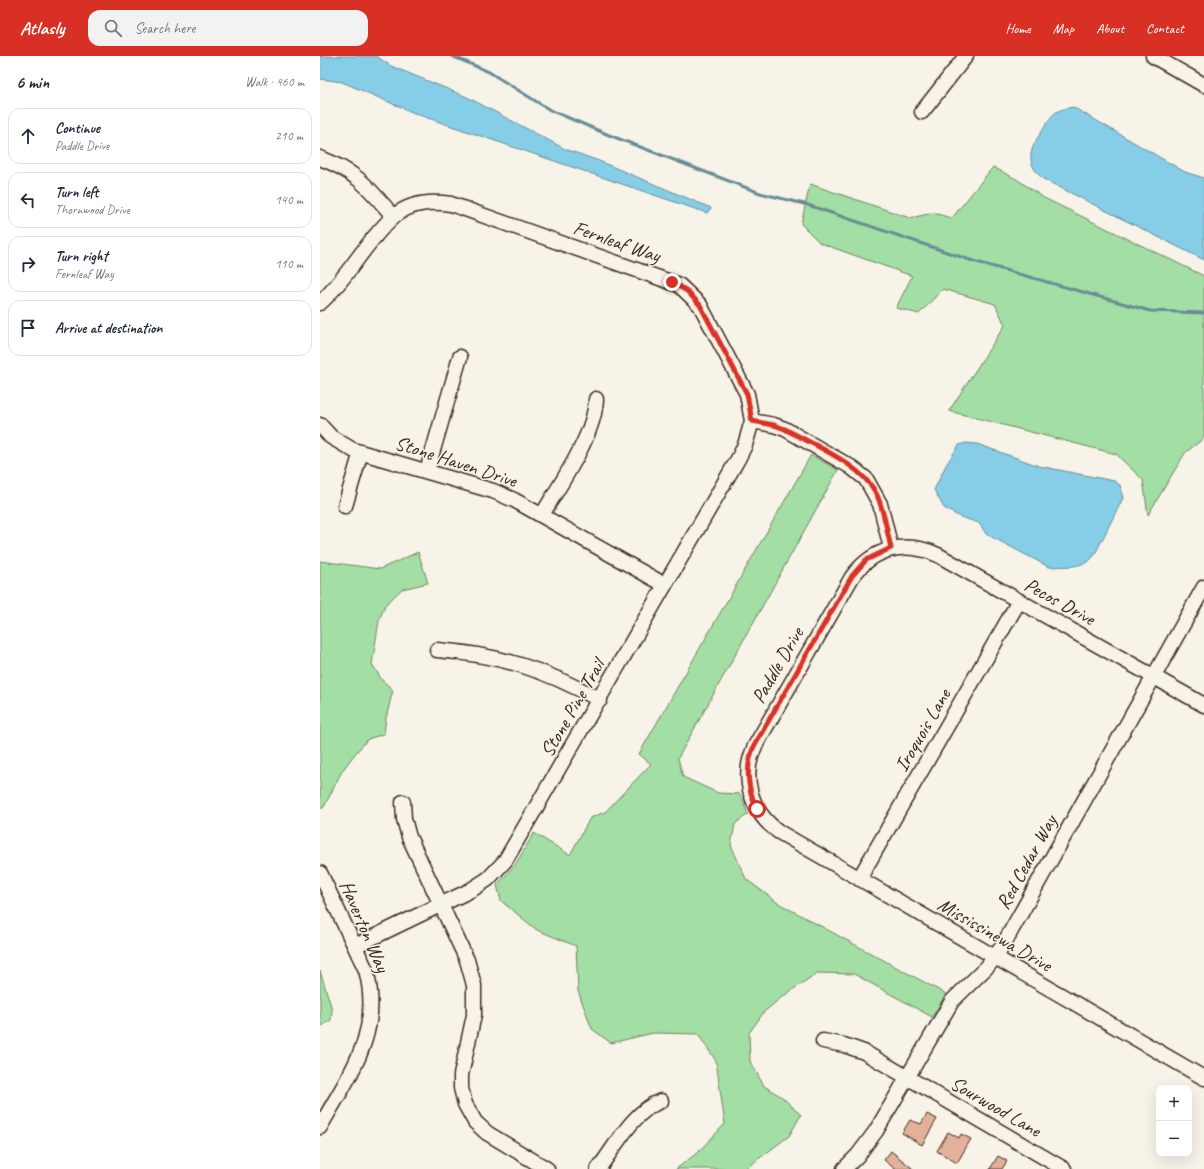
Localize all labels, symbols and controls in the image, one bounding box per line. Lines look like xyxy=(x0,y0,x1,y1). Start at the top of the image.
search box xyxy=(88,10,368,46)
text: Atlasly xyxy=(20,16,64,40)
icon: search xyxy=(102,17,124,39)
text: Search here xyxy=(134,19,195,38)
text: Home xyxy=(1005,20,1031,37)
text: Map xyxy=(1053,20,1074,37)
text: About xyxy=(1096,20,1124,37)
text: Contact xyxy=(1146,20,1184,37)
text: 6 min xyxy=(16,72,49,93)
text: Walk · 460 m xyxy=(245,74,304,90)
text: Continue xyxy=(55,119,100,138)
icon: ahead xyxy=(17,125,39,147)
text: 210 m xyxy=(275,128,303,144)
text: Paddle Drive xyxy=(55,138,109,154)
text: Turn left xyxy=(55,183,98,202)
icon: left xyxy=(17,189,39,211)
text: 140 m xyxy=(275,192,303,208)
text: Thornwood Drive xyxy=(55,202,130,218)
street label: Fernleaf Way xyxy=(570,215,665,268)
text: Turn right xyxy=(55,247,108,266)
icon: right xyxy=(17,253,39,275)
text: 110 m xyxy=(275,256,303,272)
text: Fernleaf Way xyxy=(55,266,114,282)
route end xyxy=(663,273,681,291)
icon: arrive xyxy=(17,317,39,339)
text: Arrive at destination xyxy=(55,319,162,338)
street label: Stone Haven Drive xyxy=(392,430,521,493)
street label: Pecos Drive xyxy=(1020,572,1101,632)
street label: Paddle Drive xyxy=(746,622,810,708)
street label: Stone Pine Trail xyxy=(535,652,612,761)
street label: Iroquois Lane xyxy=(889,683,957,776)
route start xyxy=(748,800,766,818)
street label: Red Cedar Way xyxy=(990,809,1064,914)
street label: Haverton Way xyxy=(334,876,396,977)
street label: Mississinewa Drive xyxy=(933,892,1058,978)
street label: Sourwood Lane xyxy=(946,1071,1047,1143)
map controls xyxy=(1156,1085,1192,1157)
button: + xyxy=(1156,1085,1192,1121)
button: − xyxy=(1156,1121,1192,1157)

